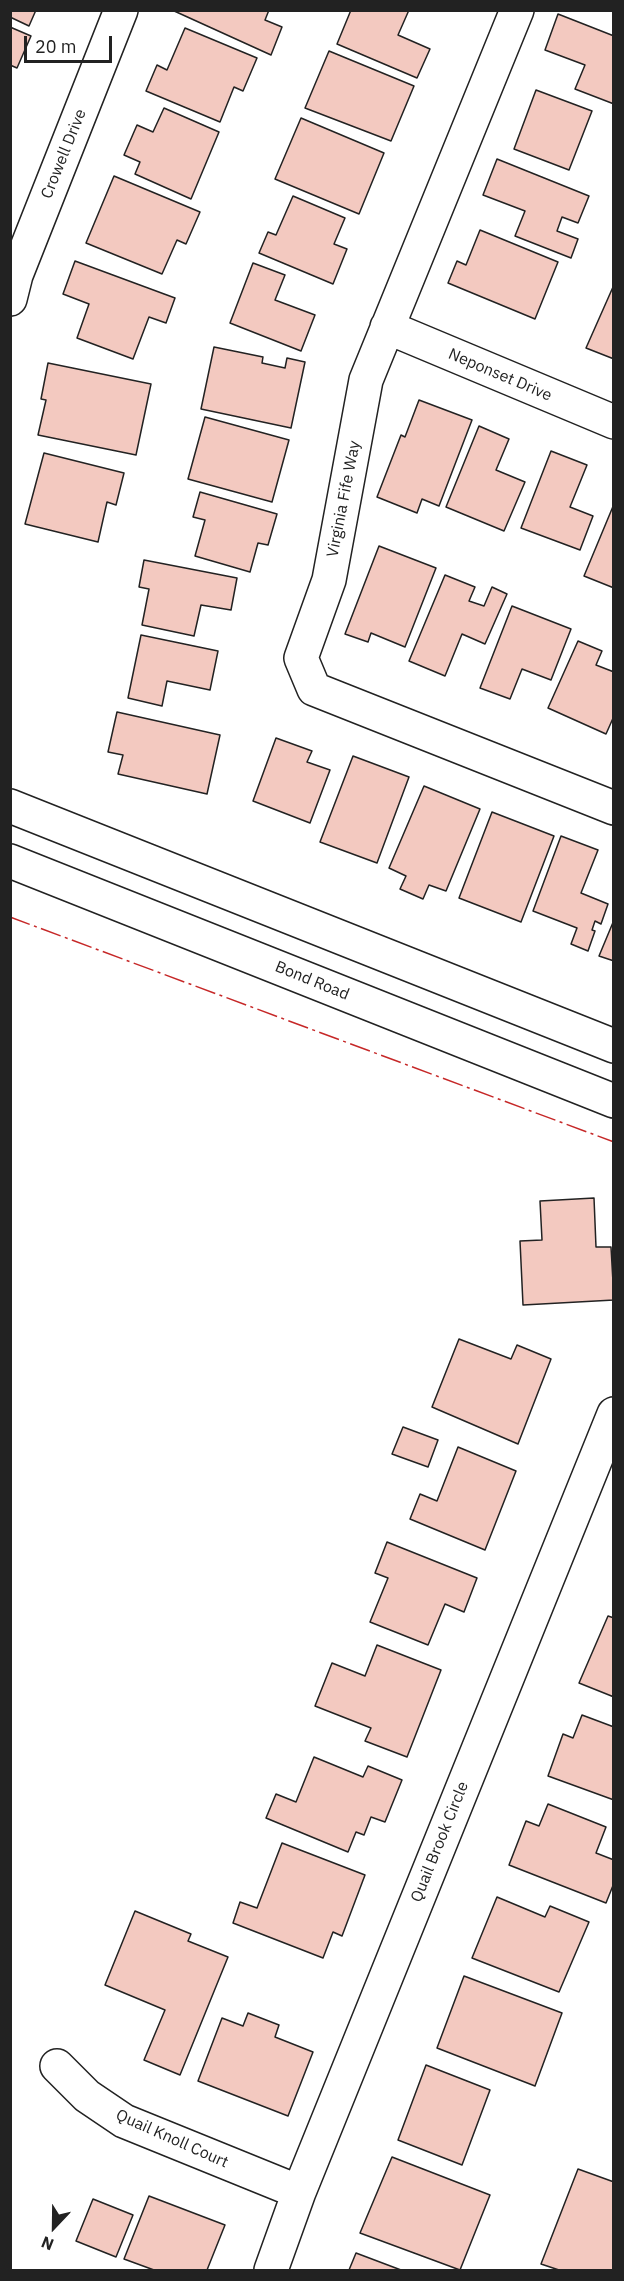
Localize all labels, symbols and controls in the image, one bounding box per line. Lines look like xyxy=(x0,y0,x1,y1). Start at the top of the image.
scale bar xyxy=(27,24,116,62)
text: 20 m xyxy=(35,35,77,58)
street label: Crowell Drive xyxy=(37,106,91,202)
street label: Neponset Drive xyxy=(445,345,555,405)
street label: Virginia Fife Way xyxy=(323,439,365,559)
street label: Bond Road xyxy=(272,957,352,1005)
street label: Quail Brook Circle xyxy=(407,1779,473,1905)
street label: Quail Knoll Court xyxy=(113,2106,231,2172)
north arrow xyxy=(24,2197,84,2257)
text: N xyxy=(38,2232,56,2255)

